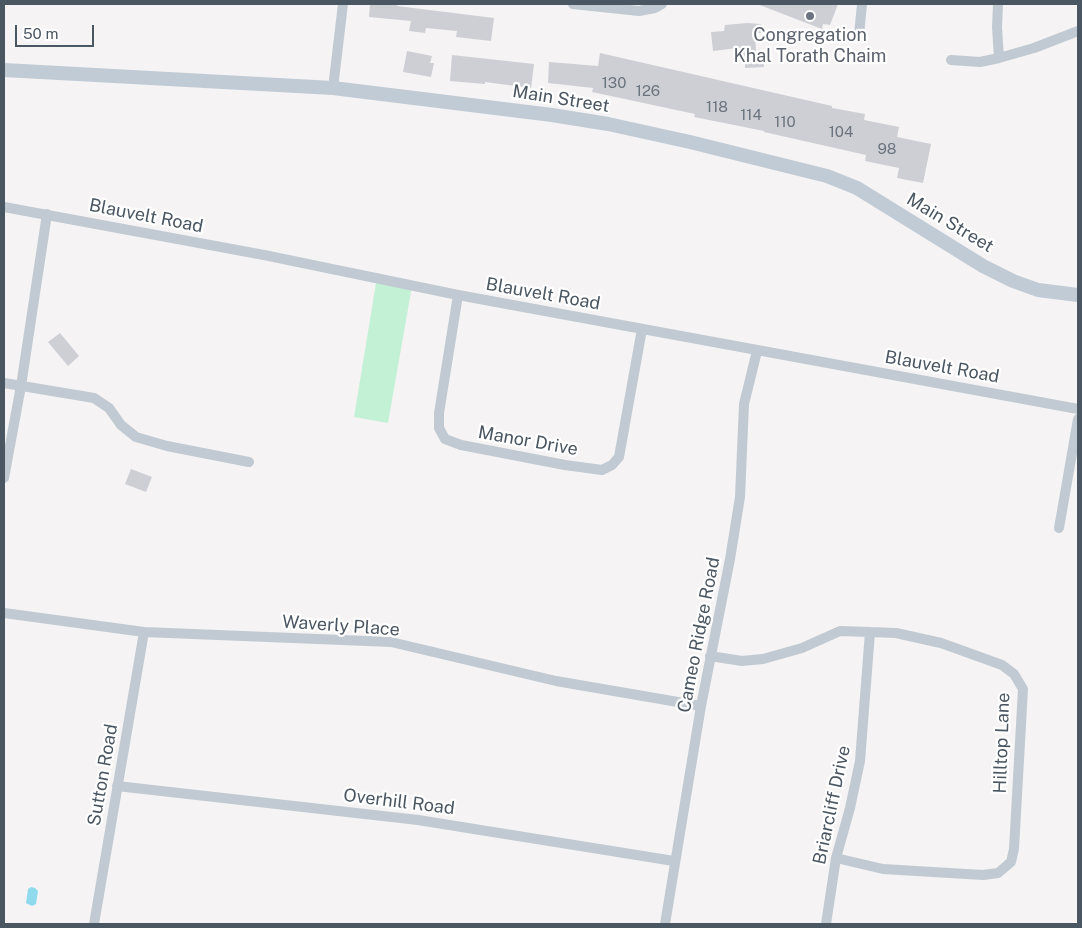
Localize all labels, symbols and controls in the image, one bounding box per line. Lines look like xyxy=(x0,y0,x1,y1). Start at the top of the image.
marker: Congregation Khal Torath Chaim xyxy=(804,10,816,22)
scale bar xyxy=(18,15,96,47)
place label: Congregation Khal Torath Chaim xyxy=(734,24,886,66)
text: 50 m xyxy=(23,25,58,42)
house number: 130 xyxy=(602,74,626,92)
street label: Main Street xyxy=(511,81,611,117)
house number: 126 xyxy=(636,82,660,100)
house number: 118 xyxy=(706,98,728,116)
house number: 114 xyxy=(740,106,762,124)
house number: 110 xyxy=(774,113,796,131)
house number: 104 xyxy=(829,123,853,141)
house number: 98 xyxy=(878,140,896,158)
street label: Main Street xyxy=(903,189,997,257)
street label: Blauvelt Road xyxy=(87,194,205,238)
street label: Blauvelt Road xyxy=(484,273,602,315)
street label: Blauvelt Road xyxy=(883,346,1001,388)
street label: Manor Drive xyxy=(476,422,580,460)
street label: Cameo Ridge Road xyxy=(673,555,725,715)
street label: Waverly Place xyxy=(281,611,401,641)
street label: Hilltop Lane xyxy=(989,692,1015,794)
street label: Sutton Road xyxy=(83,722,123,828)
street label: Briarcliff Drive xyxy=(809,744,855,866)
street label: Overhill Road xyxy=(342,784,456,820)

